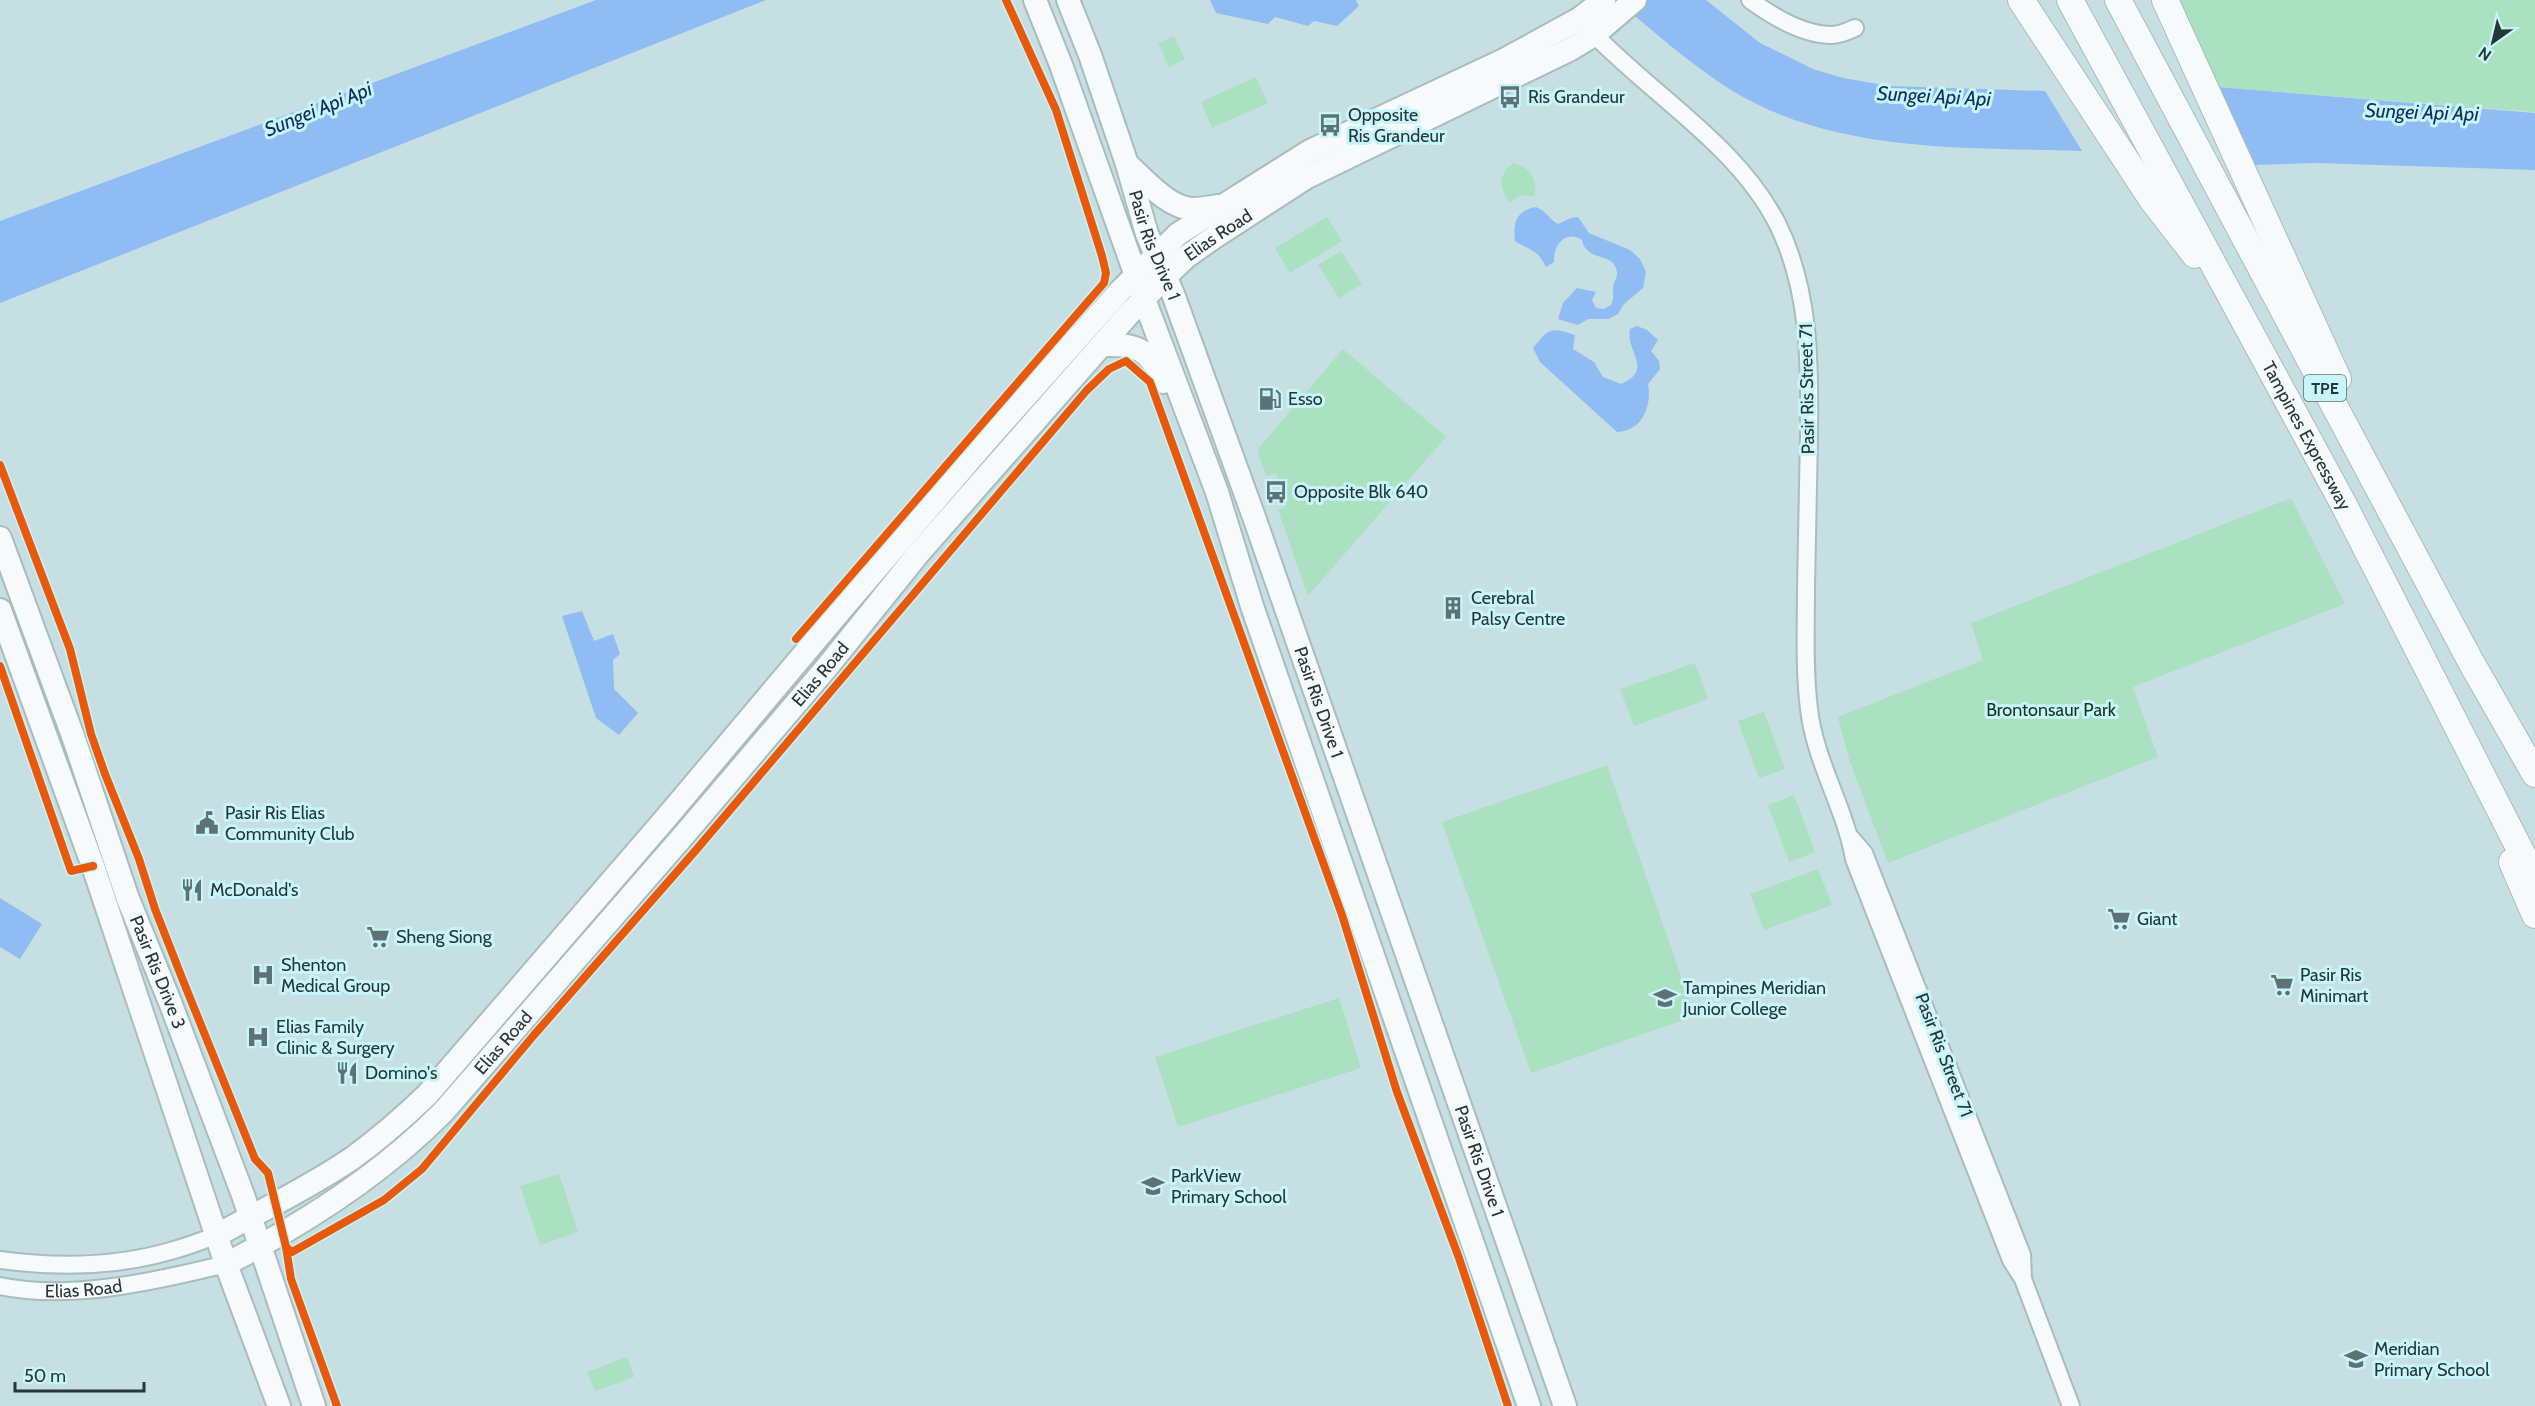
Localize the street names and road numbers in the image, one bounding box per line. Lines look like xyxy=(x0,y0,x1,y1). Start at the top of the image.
street label: Pasir Ris Drive 1 xyxy=(1124,187,1185,303)
street label: Elias Road xyxy=(1180,205,1256,266)
street label: Pasir Ris Street 71 xyxy=(1795,323,1819,455)
street label: Tampines Expressway xyxy=(2257,358,2356,514)
road number: TPE xyxy=(2304,375,2346,401)
street label: Elias Road xyxy=(787,638,854,711)
street label: Pasir Ris Drive 1 xyxy=(1289,644,1348,761)
street label: Pasir Ris Drive 3 xyxy=(125,912,190,1032)
street label: Pasir Ris Street 71 xyxy=(1910,990,1978,1120)
street label: Elias Road xyxy=(470,1006,537,1079)
street label: Pasir Ris Drive 1 xyxy=(1450,1102,1509,1219)
street label: Elias Road xyxy=(45,1275,124,1302)

